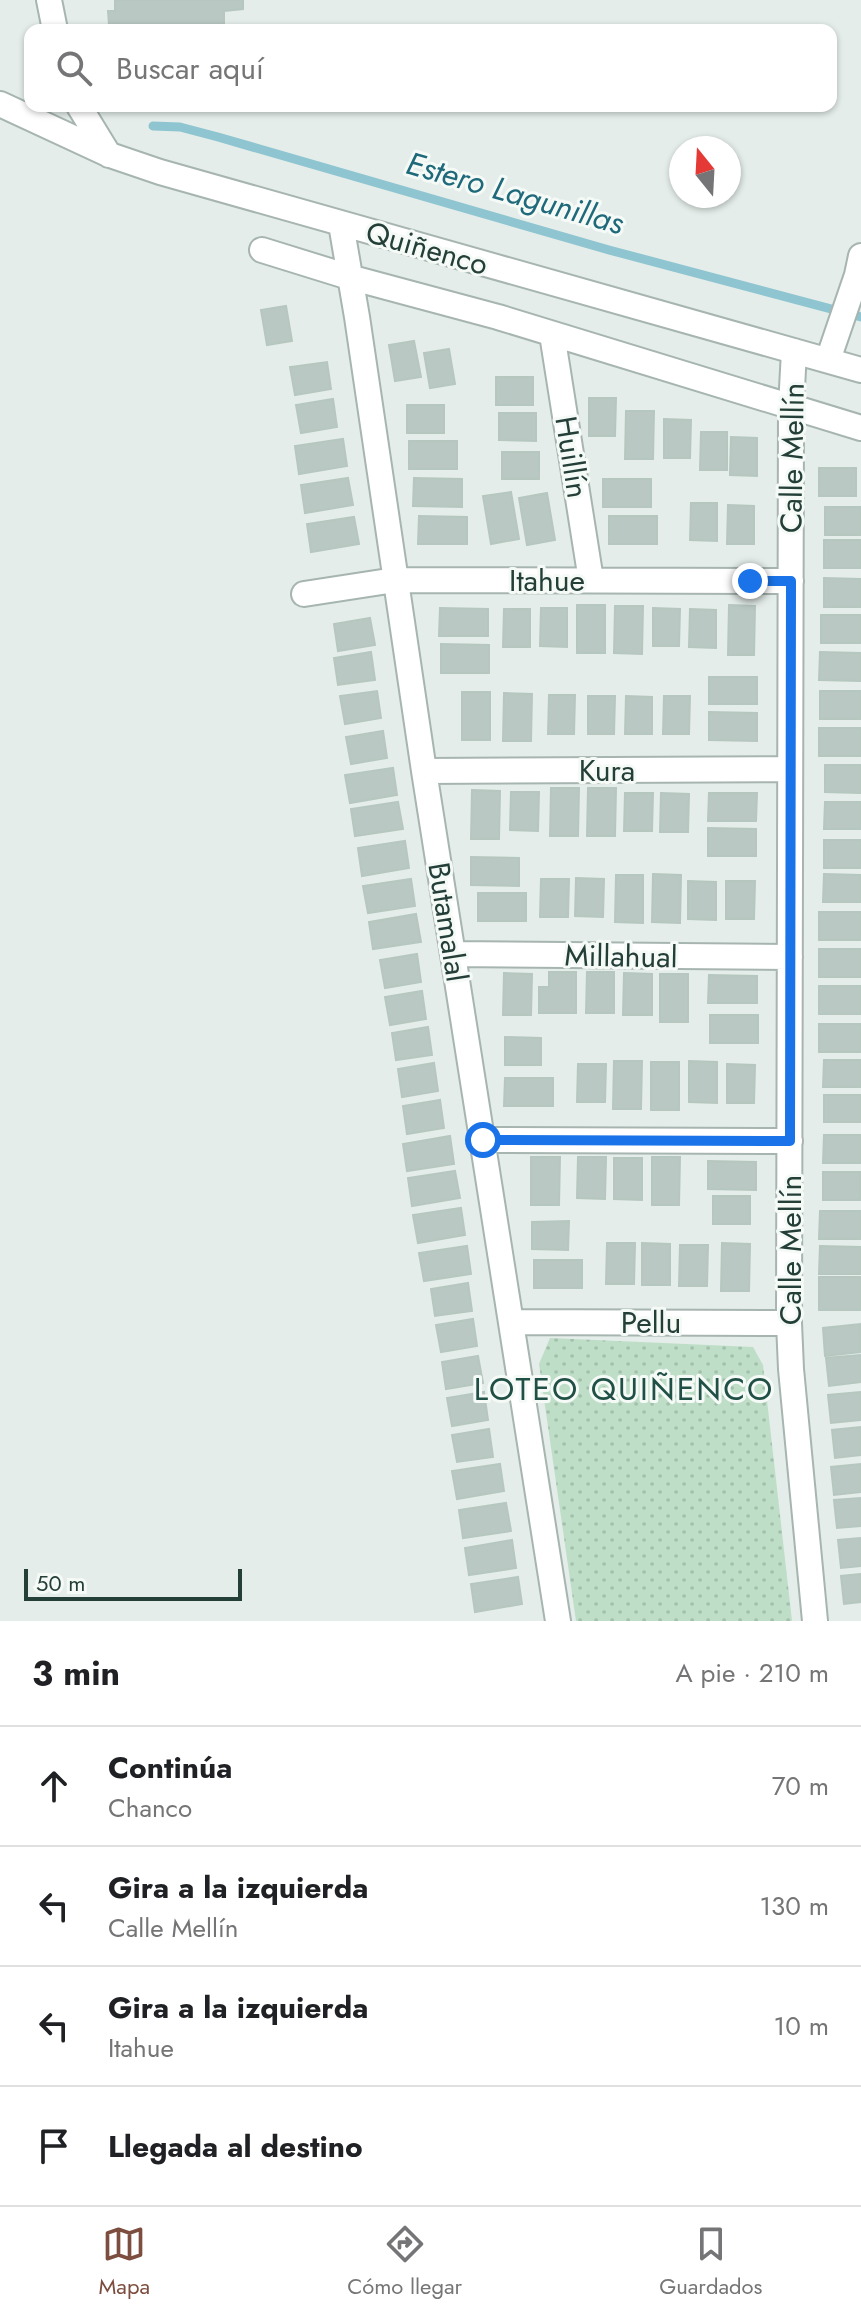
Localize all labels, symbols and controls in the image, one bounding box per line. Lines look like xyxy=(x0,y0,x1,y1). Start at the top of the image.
search box xyxy=(24,24,837,112)
icon: search xyxy=(52,46,96,90)
text: Buscar aquí xyxy=(116,47,264,90)
north arrow xyxy=(669,136,741,208)
water label: Estero Lagunillas xyxy=(401,140,630,246)
street label: Quiñenco xyxy=(361,210,493,286)
street label: Calle Mellín xyxy=(769,382,815,534)
street label: Huillín xyxy=(544,413,600,501)
street label: Itahue xyxy=(509,559,585,602)
route end xyxy=(732,563,768,599)
street label: Kura xyxy=(579,749,635,792)
street label: Butamalal xyxy=(417,859,479,985)
street label: Millahual xyxy=(564,934,678,978)
route start xyxy=(465,1122,501,1158)
street label: Calle Mellín xyxy=(769,1175,812,1325)
street label: Pellu xyxy=(621,1301,681,1344)
district label: LOTEO QUIÑENCO xyxy=(474,1366,774,1412)
scale bar xyxy=(24,1565,242,1601)
text: 50 m xyxy=(36,1567,85,1599)
text: 3 min xyxy=(32,1649,120,1698)
text: A pie · 210 m xyxy=(675,1654,829,1692)
text: Continúa xyxy=(108,1746,232,1789)
icon: ahead xyxy=(32,1764,76,1808)
text: 70 m xyxy=(772,1767,829,1805)
text: Chanco xyxy=(108,1789,192,1827)
text: Gira a la izquierda xyxy=(108,1866,368,1909)
icon: left xyxy=(32,1884,76,1928)
text: 130 m xyxy=(759,1887,829,1925)
text: Calle Mellín xyxy=(108,1909,238,1947)
text: Gira a la izquierda xyxy=(108,1986,368,2029)
icon: left xyxy=(32,2004,76,2048)
text: 10 m xyxy=(774,2007,829,2045)
text: Itahue xyxy=(108,2029,174,2067)
icon: arrive xyxy=(32,2124,76,2168)
text: Llegada al destino xyxy=(108,2125,363,2168)
tab: Mapa xyxy=(99,2222,150,2302)
tab: Cómo llegar xyxy=(347,2222,462,2302)
tab: Guardados xyxy=(659,2222,762,2302)

